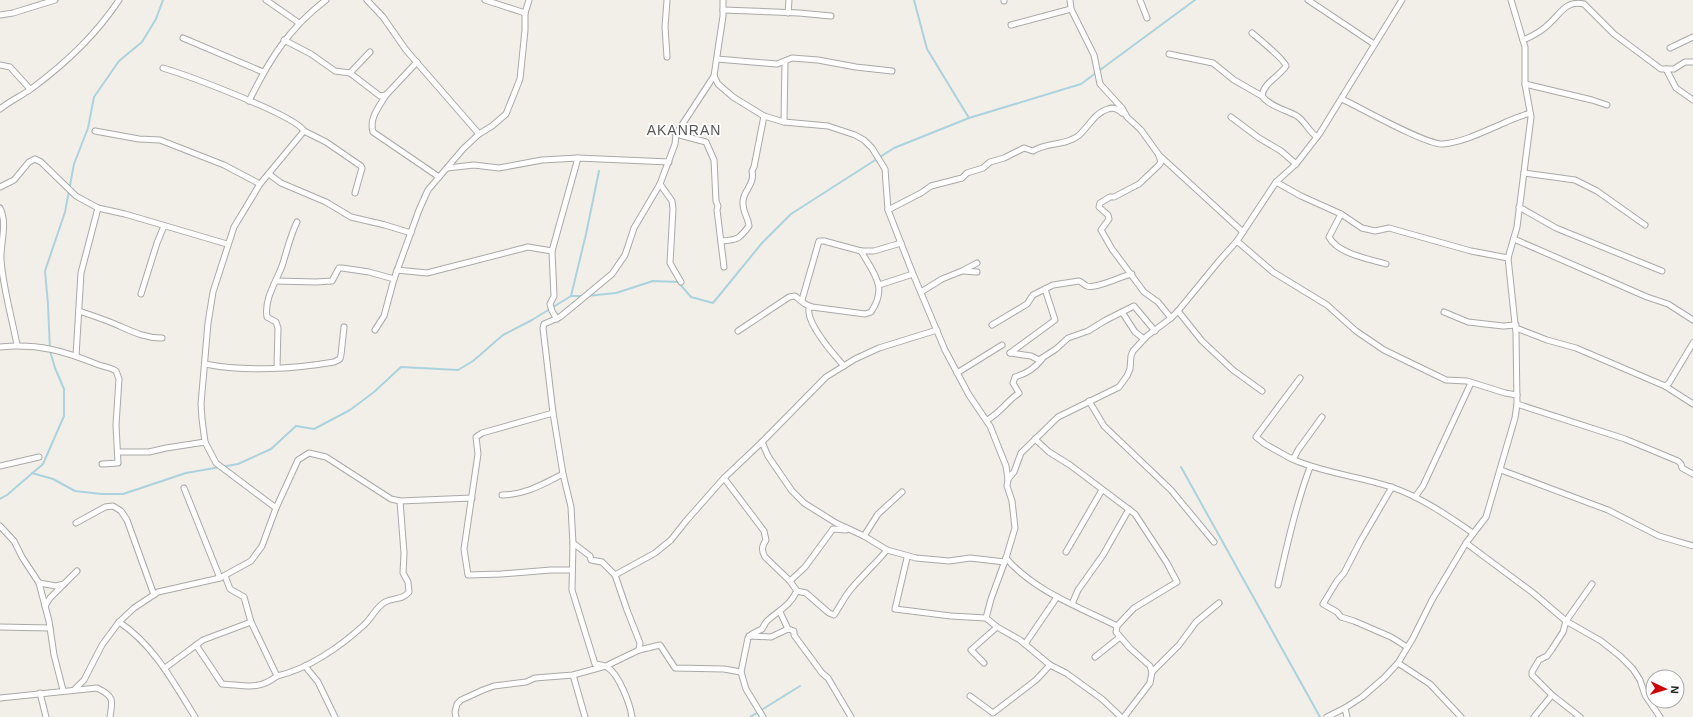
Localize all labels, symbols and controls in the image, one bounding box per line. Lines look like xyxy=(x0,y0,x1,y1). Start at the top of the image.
district label: AKANRAN xyxy=(647,122,721,138)
north arrow xyxy=(1645,669,1685,709)
text: N xyxy=(1669,685,1681,694)

